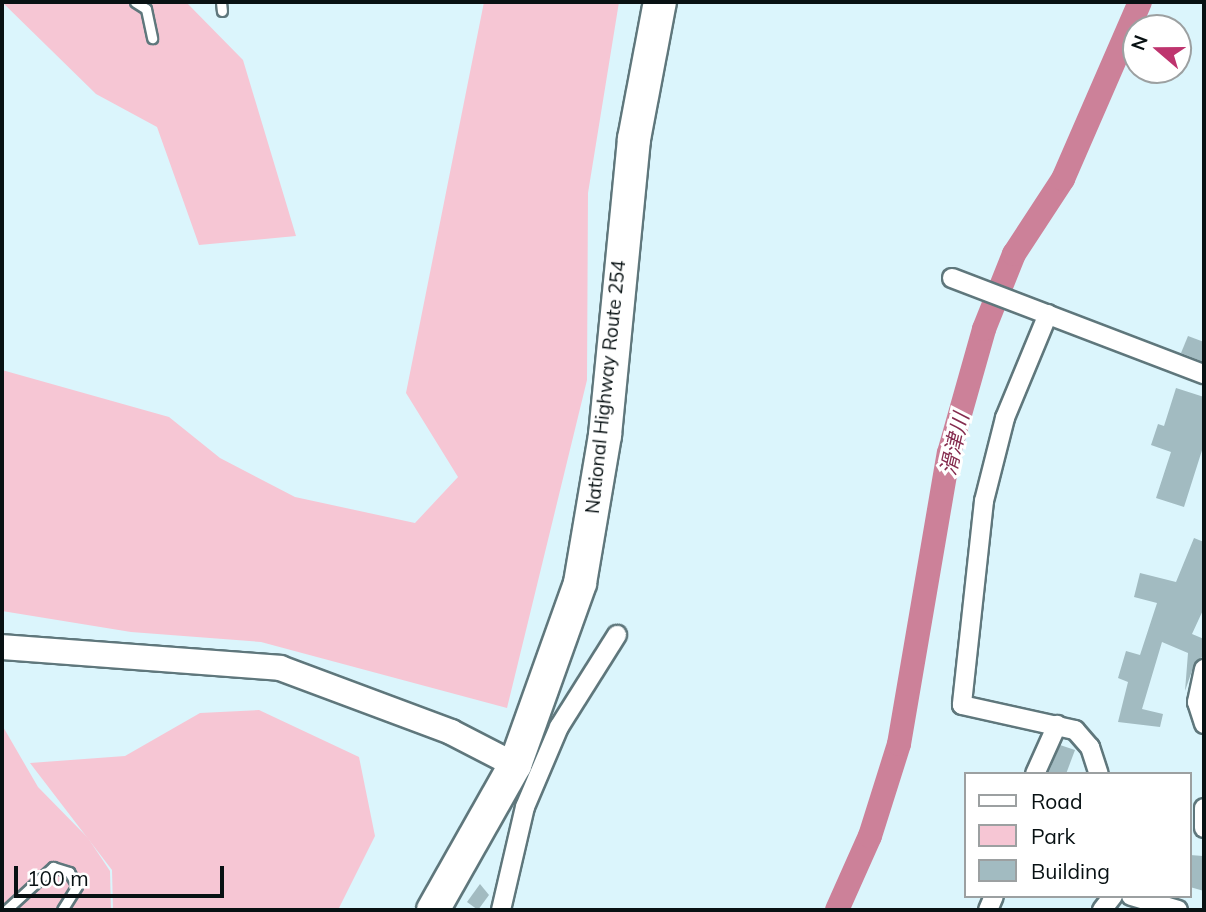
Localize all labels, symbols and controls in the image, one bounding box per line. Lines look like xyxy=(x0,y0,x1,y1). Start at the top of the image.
north arrow xyxy=(1122,14,1192,84)
text: N xyxy=(1125,32,1153,53)
street label: National Highway Route 254 xyxy=(581,259,631,515)
water label: 滑津川 xyxy=(935,410,973,478)
legend xyxy=(964,772,1192,898)
text: Road xyxy=(1031,788,1082,814)
text: Park xyxy=(1031,823,1075,849)
scale bar xyxy=(18,852,228,896)
text: Building xyxy=(1031,858,1110,884)
text: 100 m xyxy=(27,865,89,891)

